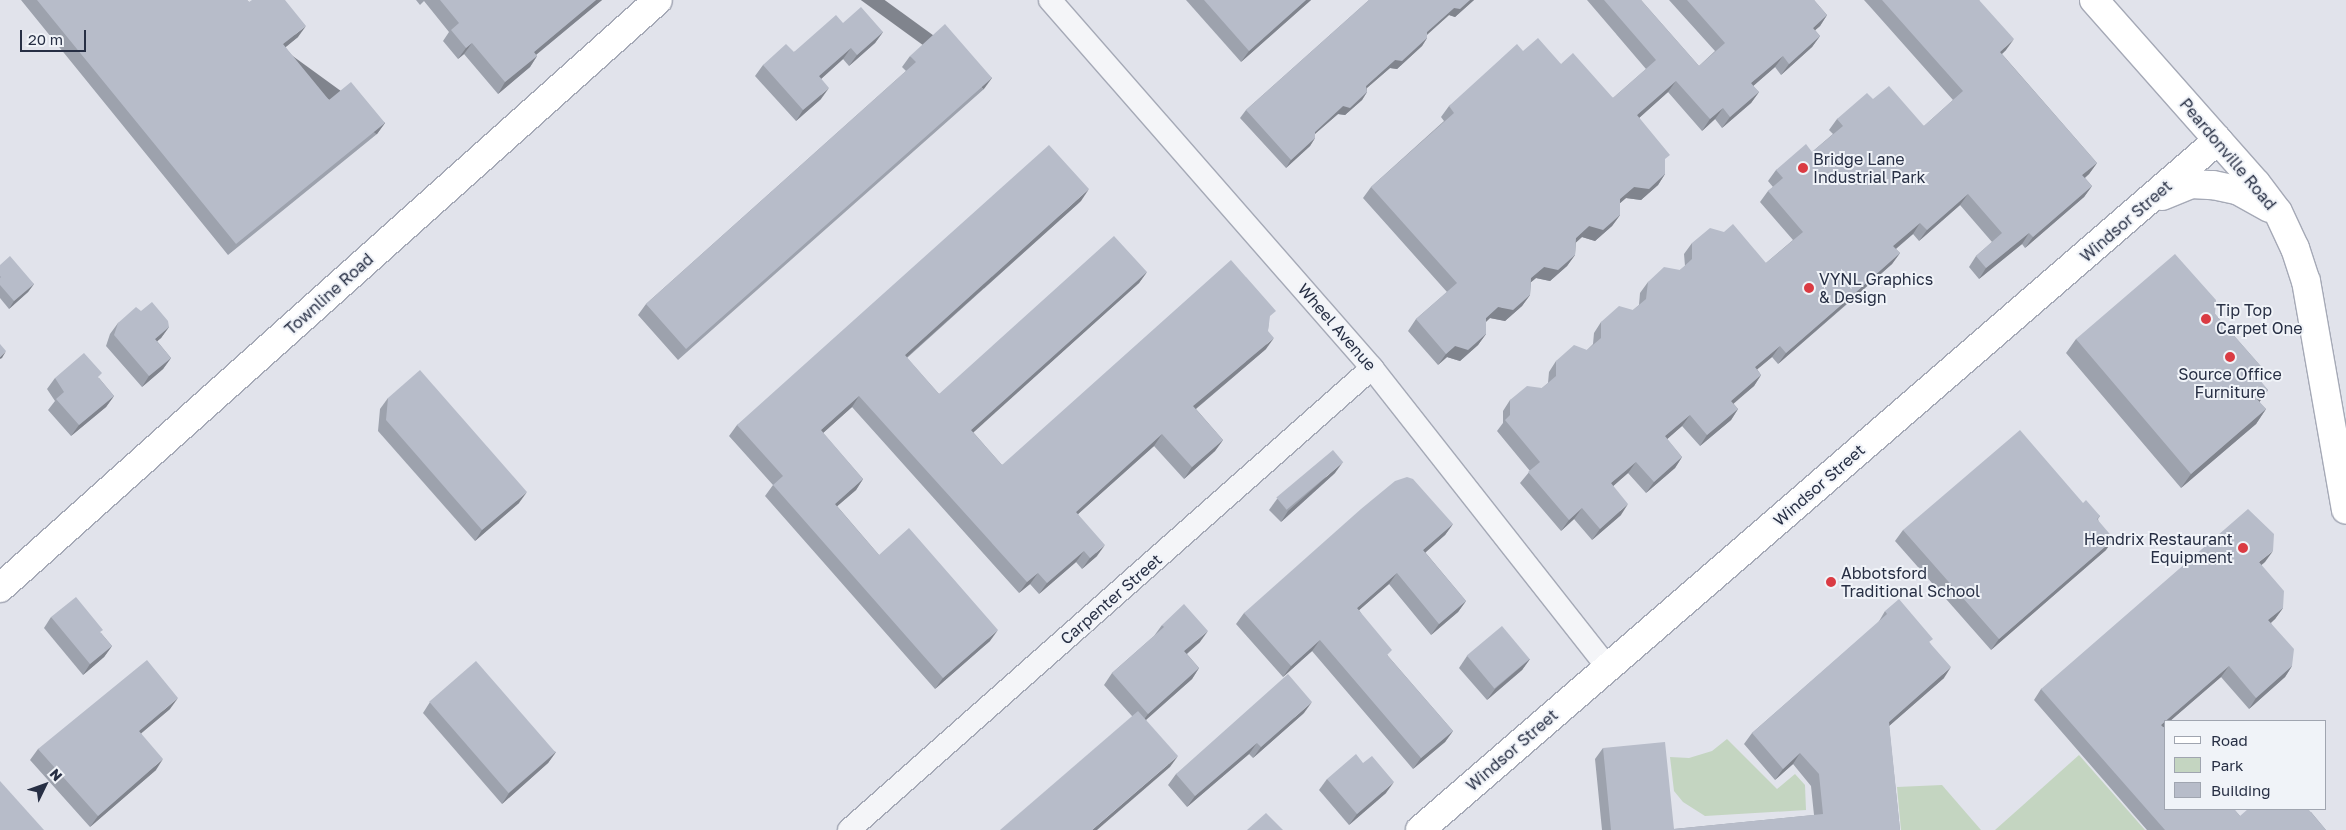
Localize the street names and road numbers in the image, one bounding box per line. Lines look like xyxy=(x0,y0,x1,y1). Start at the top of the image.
street label: Peardonville Road xyxy=(2176,94,2280,214)
street label: Windsor Street xyxy=(2076,176,2176,266)
street label: Townline Road xyxy=(281,249,377,339)
street label: Wheel Avenue xyxy=(1294,279,1380,375)
street label: Windsor Street xyxy=(1769,440,1869,530)
street label: Carpenter Street xyxy=(1056,550,1166,648)
street label: Windsor Street xyxy=(1462,705,1562,795)

